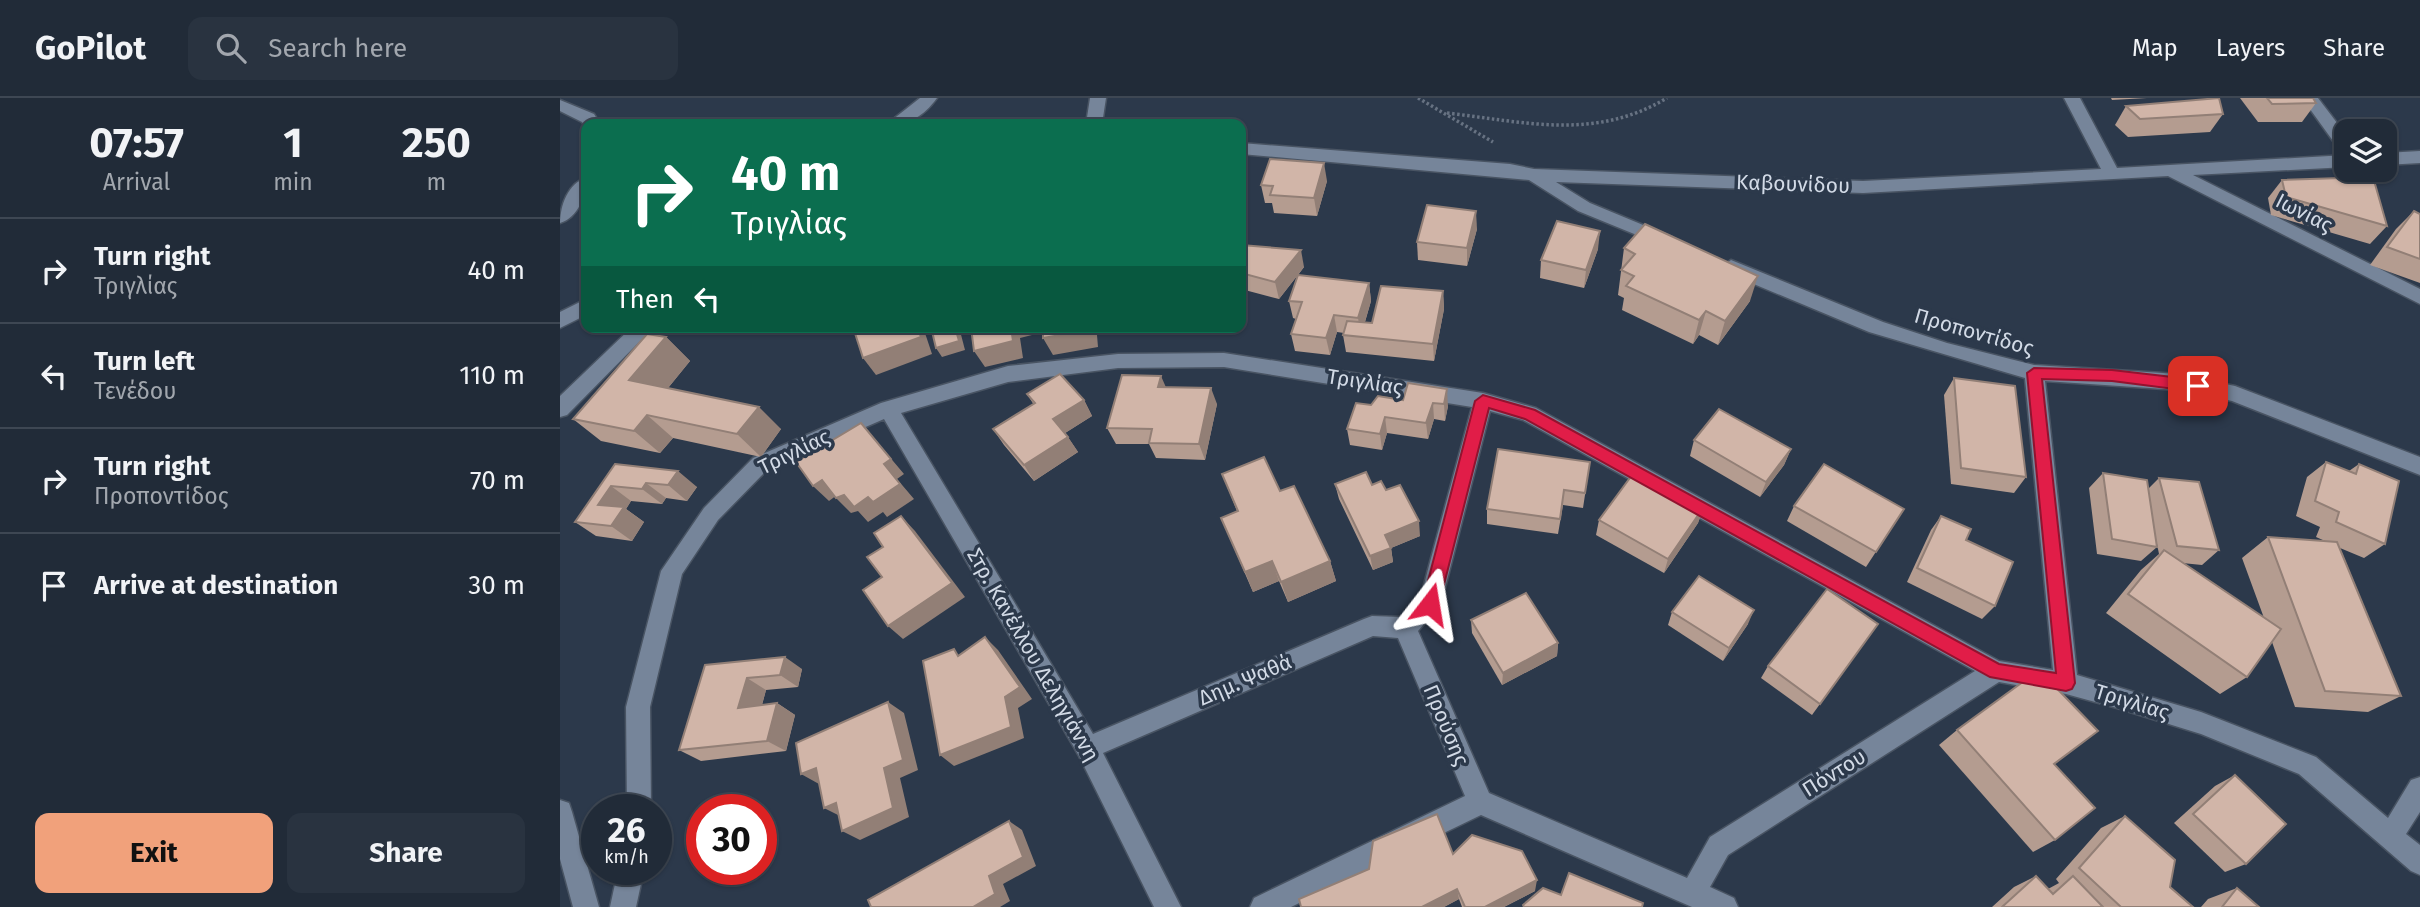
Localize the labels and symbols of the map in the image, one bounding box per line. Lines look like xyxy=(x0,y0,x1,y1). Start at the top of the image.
street label: Καβουνίδου xyxy=(1736,169,1850,199)
street label: Ιωνίας xyxy=(2271,188,2337,238)
street label: Προποντίδος xyxy=(1911,303,2037,361)
pin xyxy=(2168,356,2228,416)
street label: Τριγλίας xyxy=(1325,363,1405,401)
street label: Τριγλίας xyxy=(754,424,834,480)
street label: Στρ. Κανέλλου Δεληγιάννη xyxy=(961,544,1105,766)
position arrow xyxy=(1393,567,1467,641)
street label: Δημ. Ψαθά xyxy=(1194,649,1296,711)
street label: Τριγλίας xyxy=(2092,678,2172,726)
street label: Προύσης xyxy=(1417,681,1475,769)
street label: Πόντου xyxy=(1797,743,1871,803)
speed limit sign: 30 xyxy=(686,794,777,885)

